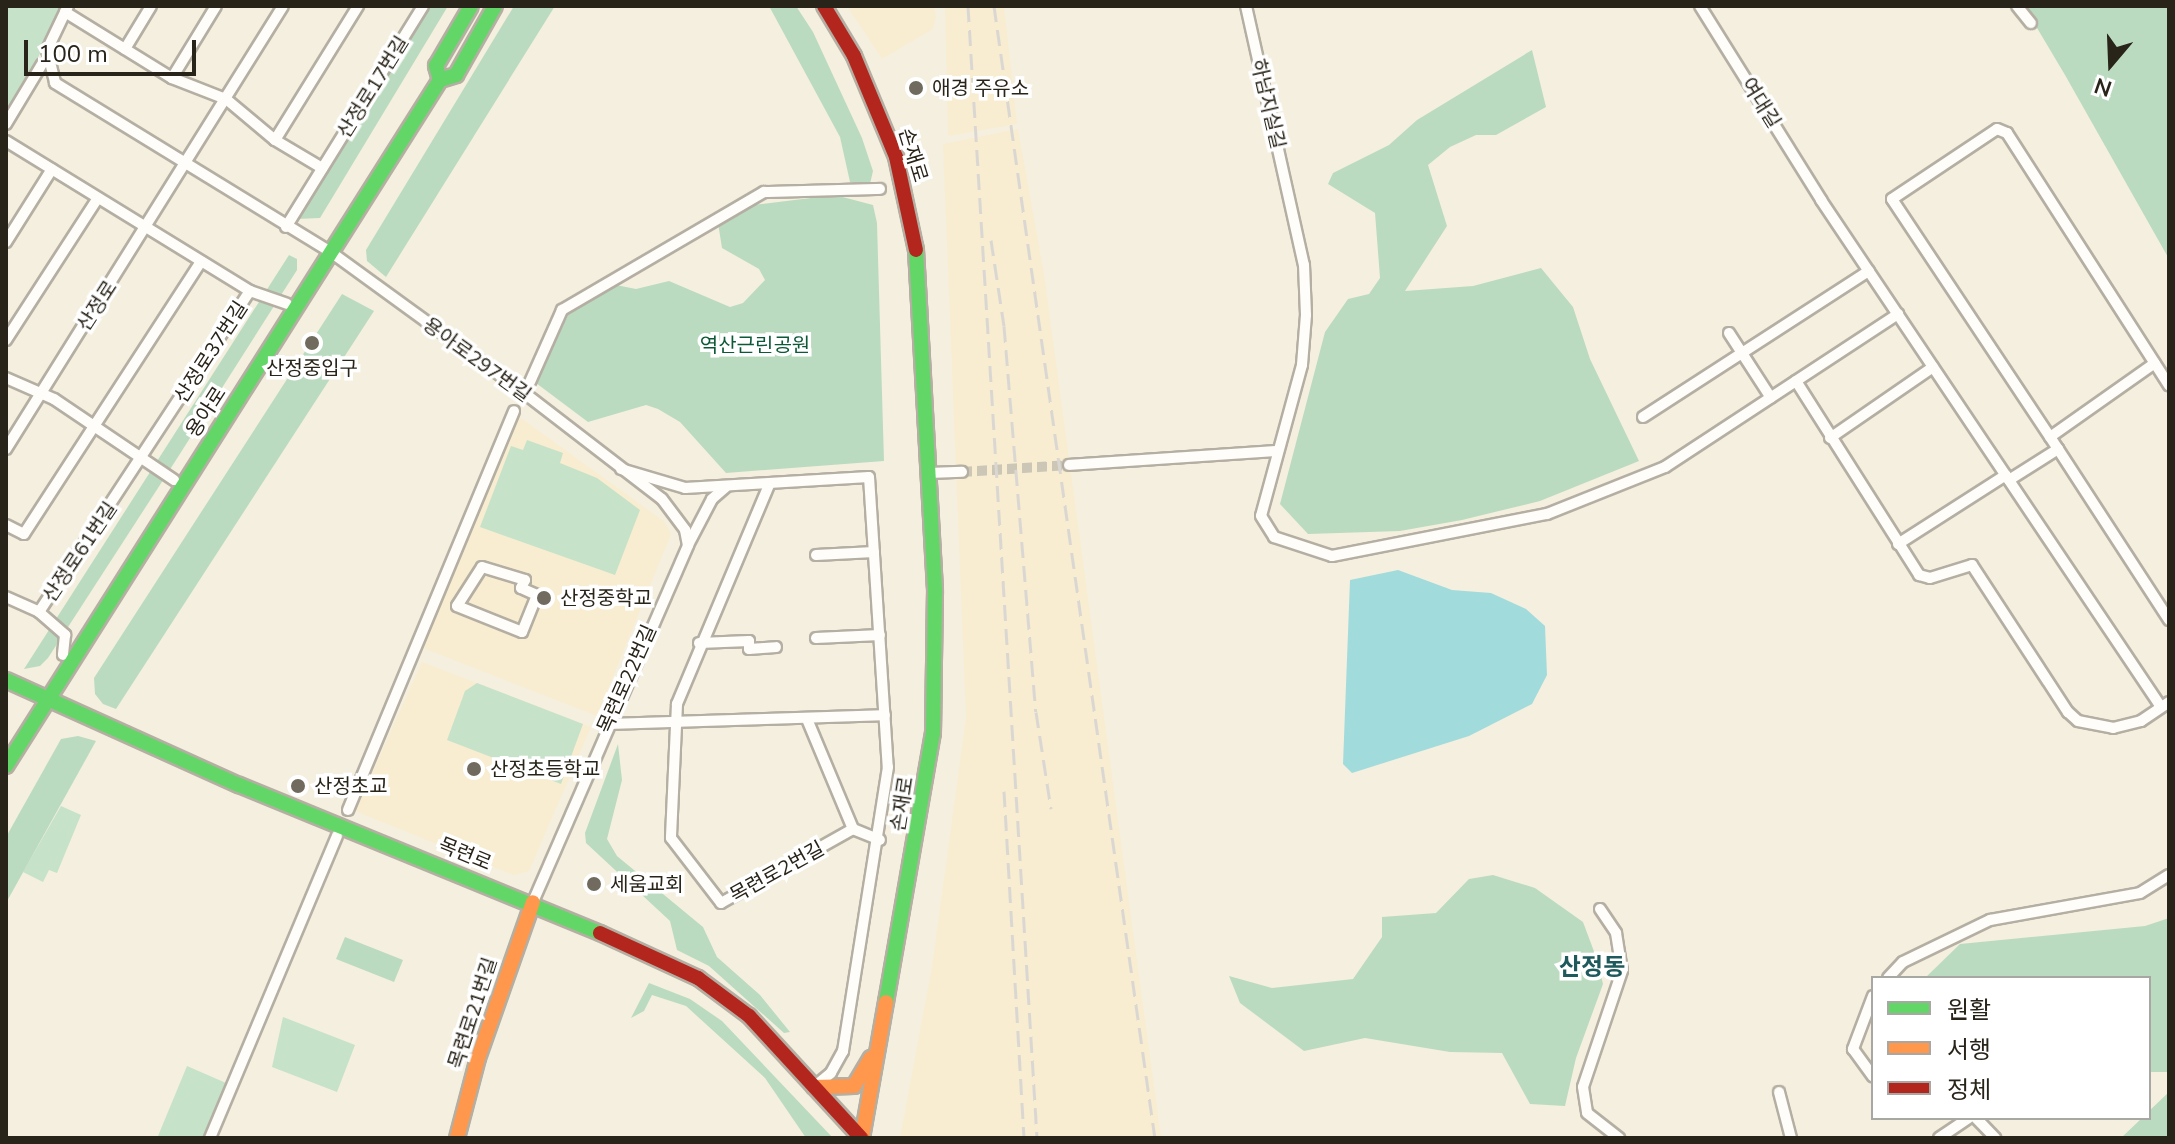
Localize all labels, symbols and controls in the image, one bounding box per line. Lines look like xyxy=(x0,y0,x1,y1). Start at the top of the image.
scale bar xyxy=(28,24,200,74)
north arrow xyxy=(2071,24,2151,104)
street label: 산정로17번길 xyxy=(332,31,414,143)
text: 100 m xyxy=(38,38,108,70)
street label: 하남지실길 xyxy=(1246,56,1290,152)
text: N xyxy=(2091,70,2116,104)
street label: 여대길 xyxy=(1736,73,1786,133)
place label: 애경 주유소 xyxy=(932,76,1029,100)
marker: 애경 주유소 xyxy=(907,79,925,97)
street label: 손재로 xyxy=(893,125,933,185)
street label: 산정로 xyxy=(72,276,122,336)
street label: 산정로37번길 xyxy=(169,297,253,407)
street label: 용아로297번길 xyxy=(418,313,536,407)
park label: 역산근린공원 xyxy=(700,333,810,357)
marker: 산정중입구 xyxy=(303,334,321,352)
place label: 산정중입구 xyxy=(266,356,358,380)
street label: 용아로 xyxy=(181,382,231,442)
street label: 산정로61번길 xyxy=(38,497,122,607)
place label: 산정중학교 xyxy=(560,586,652,610)
marker: 산정중학교 xyxy=(535,589,553,607)
street label: 목련로22번길 xyxy=(592,621,662,737)
place label: 산정초등학교 xyxy=(490,757,600,781)
marker: 산정초등학교 xyxy=(465,760,483,778)
place label: 산정초교 xyxy=(314,774,388,798)
street label: 손재로 xyxy=(886,775,918,833)
marker: 산정초교 xyxy=(289,777,307,795)
street label: 목련로 xyxy=(435,833,495,875)
street label: 목련로2번길 xyxy=(726,836,828,908)
place label: 세움교회 xyxy=(610,872,684,896)
marker: 세움교회 xyxy=(585,875,603,893)
street label: 목련로21번길 xyxy=(444,954,502,1072)
district label: 산정동 xyxy=(1559,954,1625,982)
legend xyxy=(1871,976,2151,1120)
text: 원활 xyxy=(1947,994,1991,1026)
text: 서행 xyxy=(1947,1034,1991,1066)
text: 정체 xyxy=(1947,1074,1991,1106)

